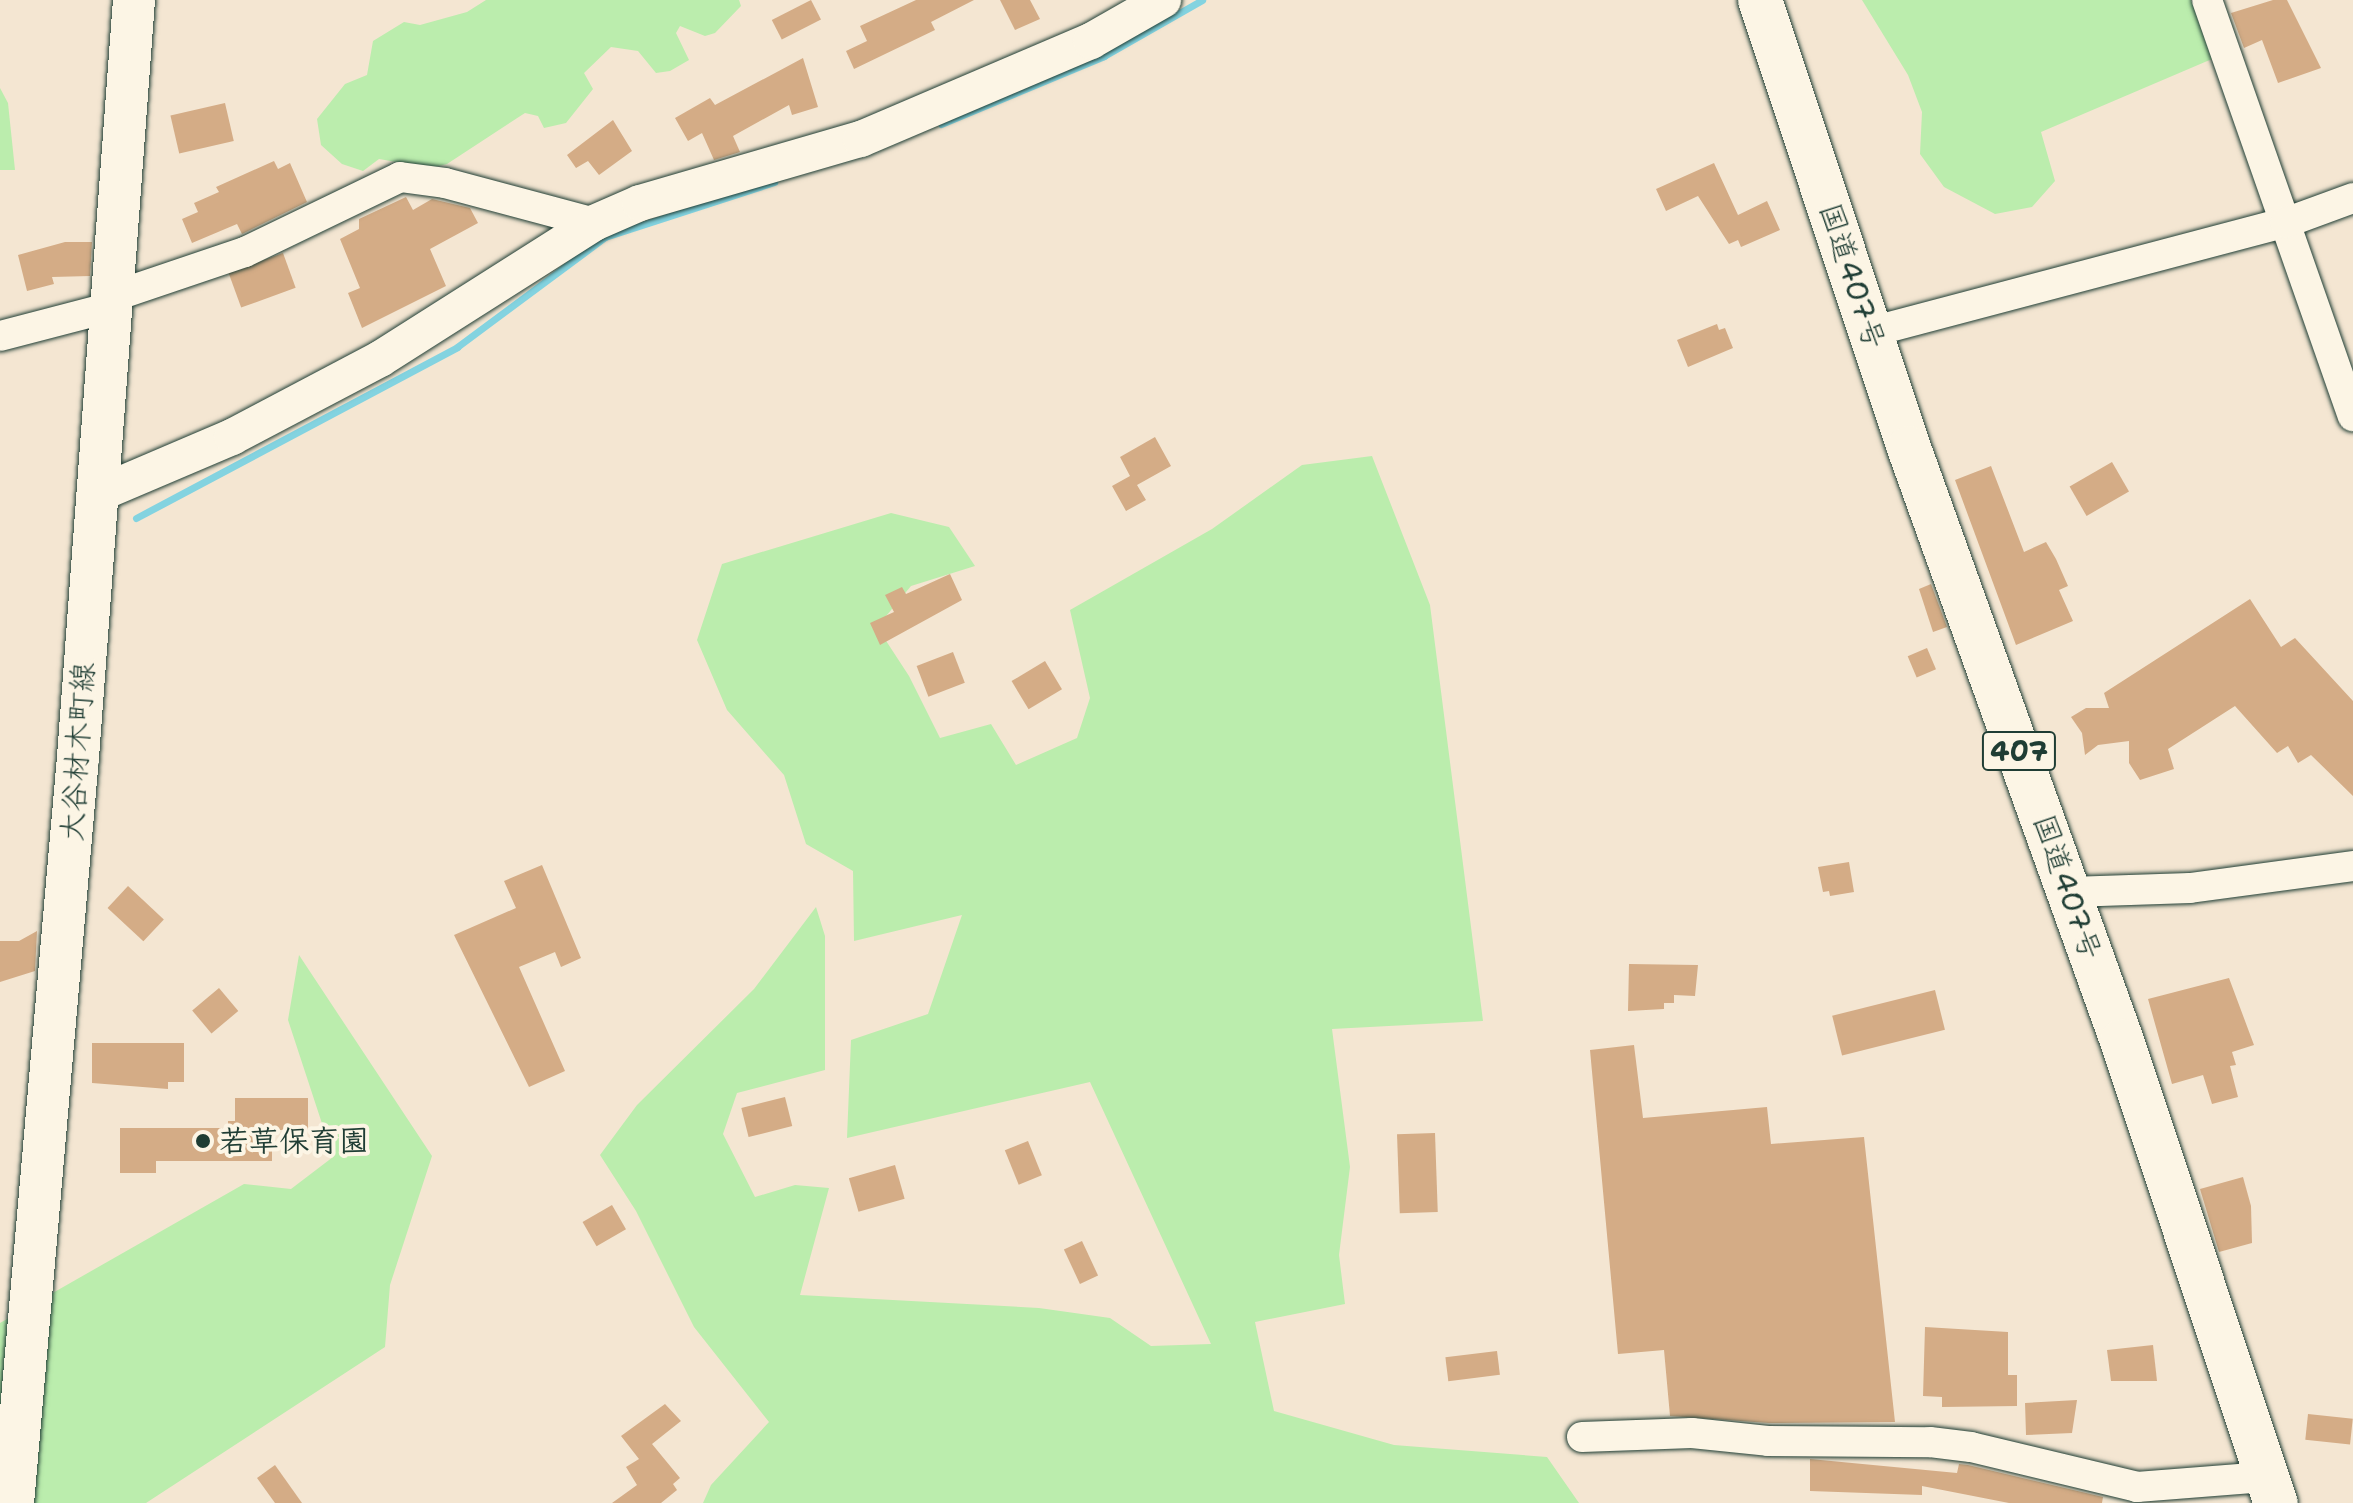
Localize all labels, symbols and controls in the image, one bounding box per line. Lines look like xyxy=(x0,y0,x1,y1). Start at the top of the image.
street label: 国道407号 xyxy=(1812,199,1892,353)
street label: 大谷材木町線 xyxy=(54,661,102,843)
road number: 407 xyxy=(1981,727,2057,775)
street label: 国道407号 xyxy=(2025,810,2109,964)
place label: 若草保育園 xyxy=(219,1123,369,1159)
marker: 若草保育園 xyxy=(194,1132,212,1150)

